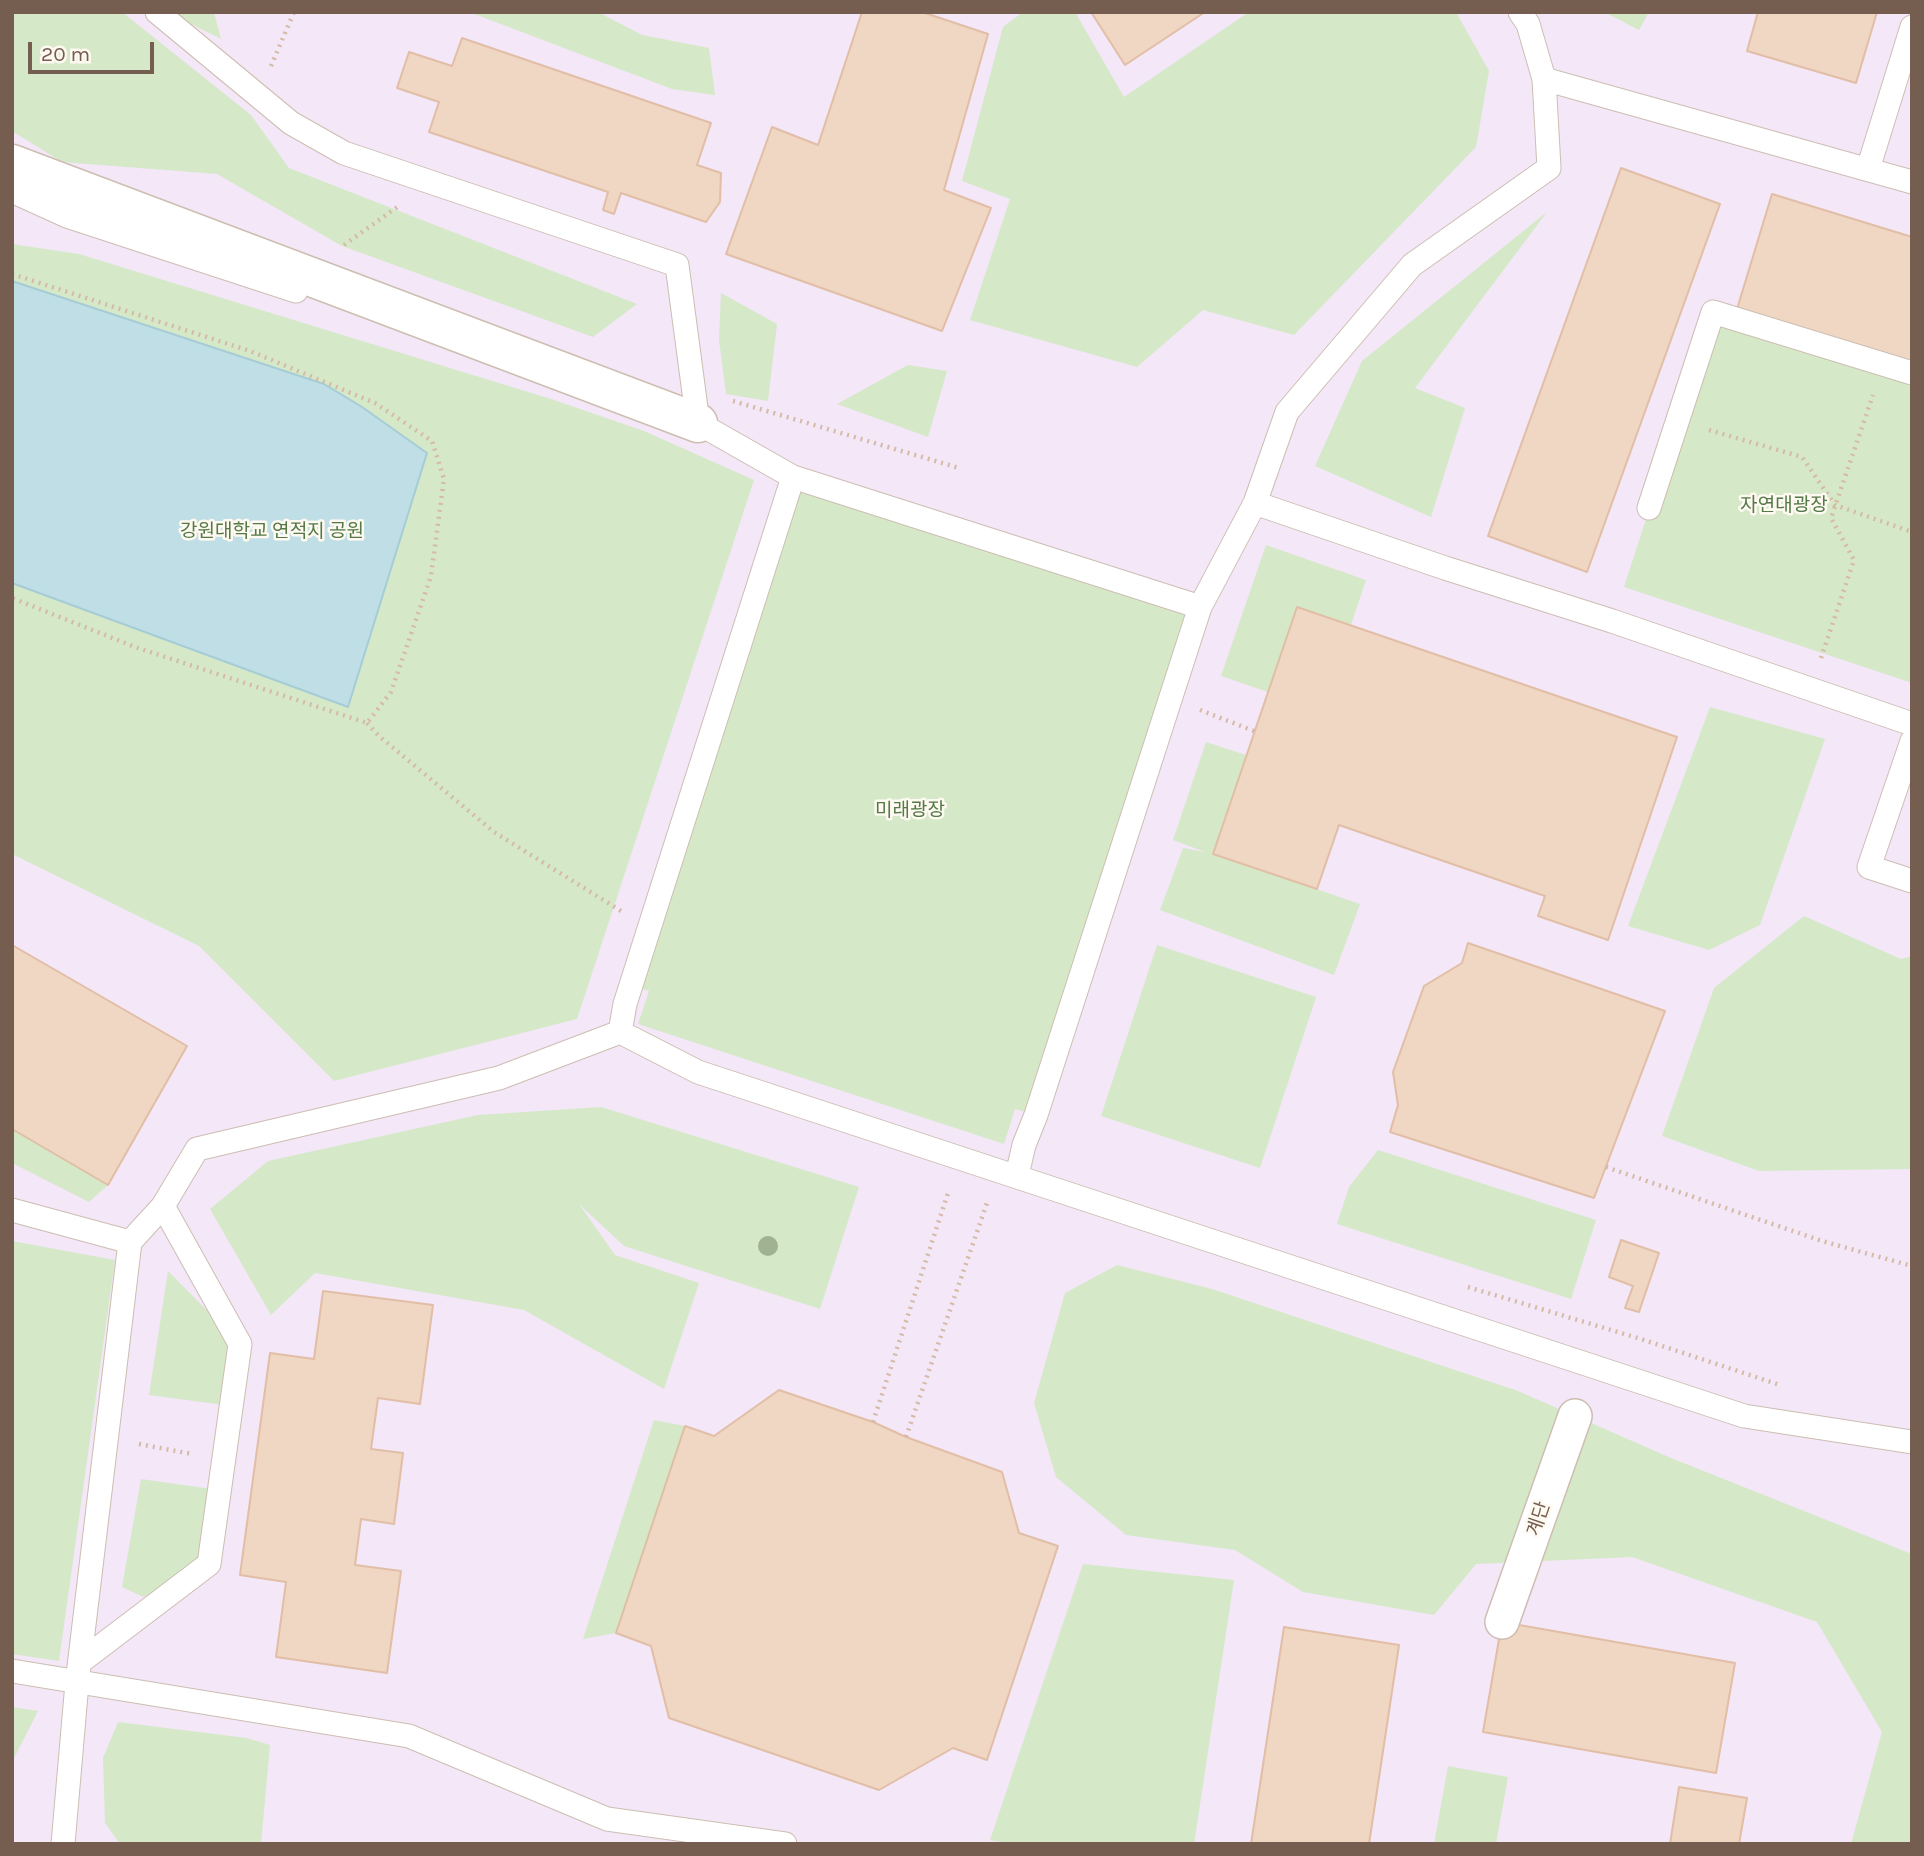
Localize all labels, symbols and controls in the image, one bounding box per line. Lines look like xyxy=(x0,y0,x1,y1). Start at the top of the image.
scale bar xyxy=(32,28,158,72)
text: 20 m xyxy=(41,42,90,66)
park label: 자연대광장 xyxy=(1740,495,1828,517)
park label: 강원대학교 연적지 공원 xyxy=(180,521,364,543)
park label: 미래광장 xyxy=(875,800,945,822)
street label: 계단 xyxy=(1523,1499,1555,1539)

